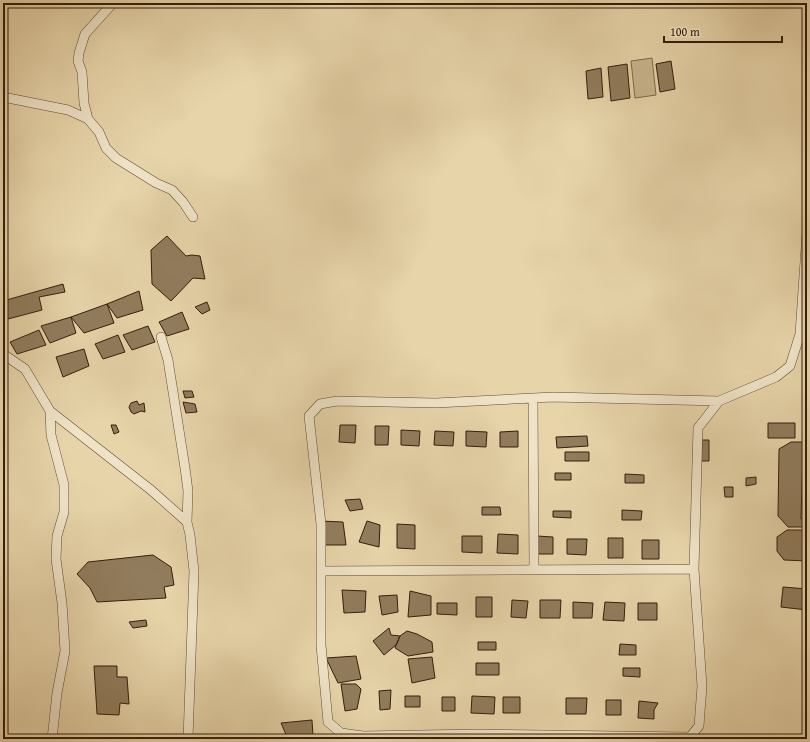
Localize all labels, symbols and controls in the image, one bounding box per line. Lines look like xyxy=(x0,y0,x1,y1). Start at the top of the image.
scale bar xyxy=(664,18,782,44)
text: 100 m xyxy=(670,23,700,40)

